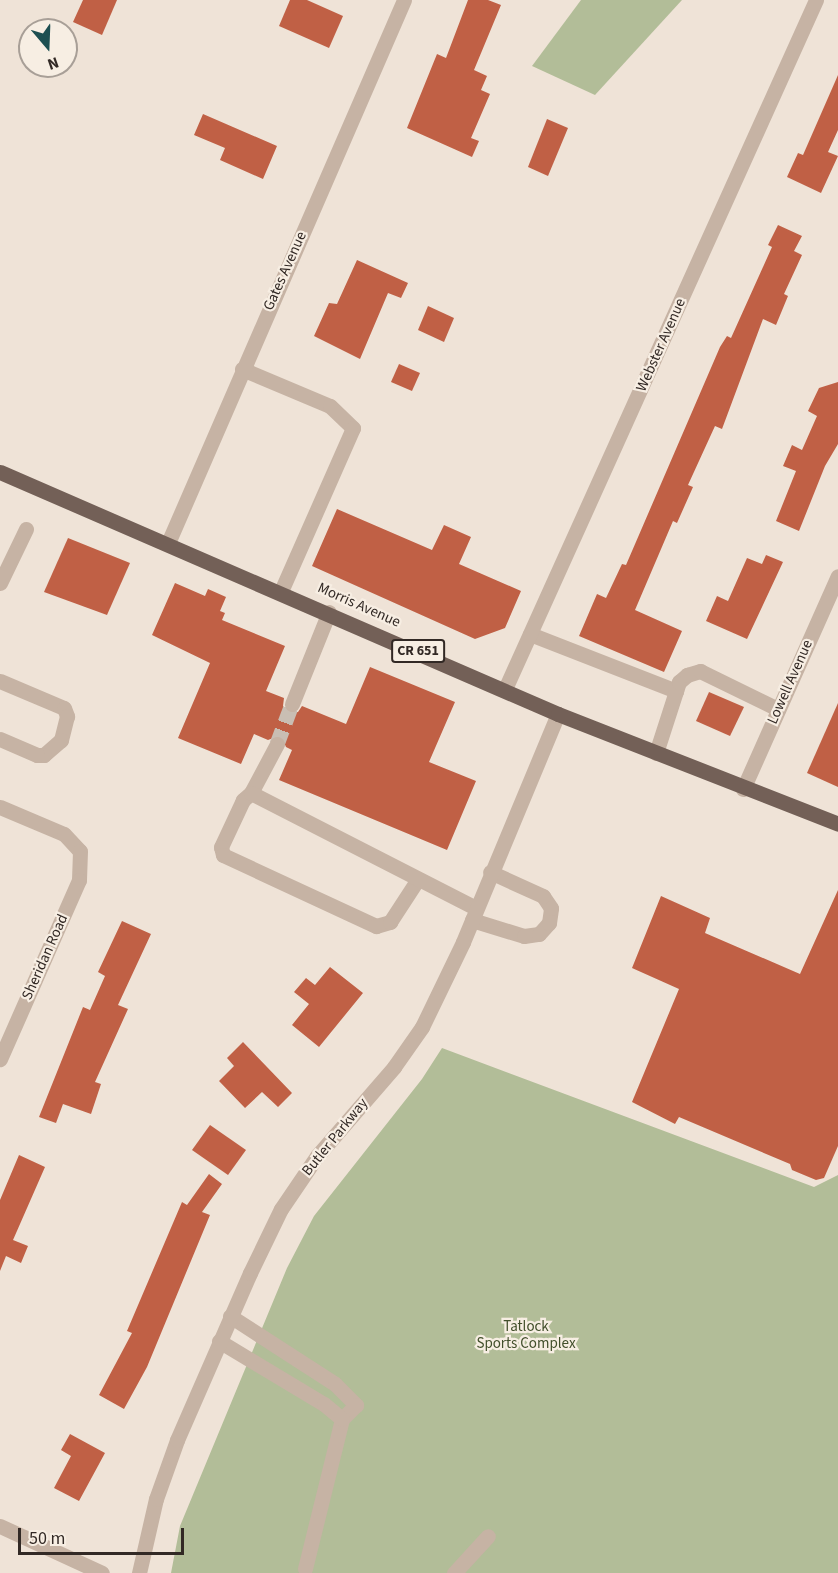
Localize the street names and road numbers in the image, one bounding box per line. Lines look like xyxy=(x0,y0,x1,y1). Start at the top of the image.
street label: Gates Avenue xyxy=(260,229,310,313)
street label: Webster Avenue xyxy=(632,296,690,394)
street label: Morris Avenue xyxy=(315,579,403,631)
street label: Lowell Avenue xyxy=(763,637,817,727)
road number: CR 651 xyxy=(391,640,445,662)
street label: Sheridan Road xyxy=(18,911,72,1003)
street label: Butler Parkway xyxy=(298,1095,372,1179)

